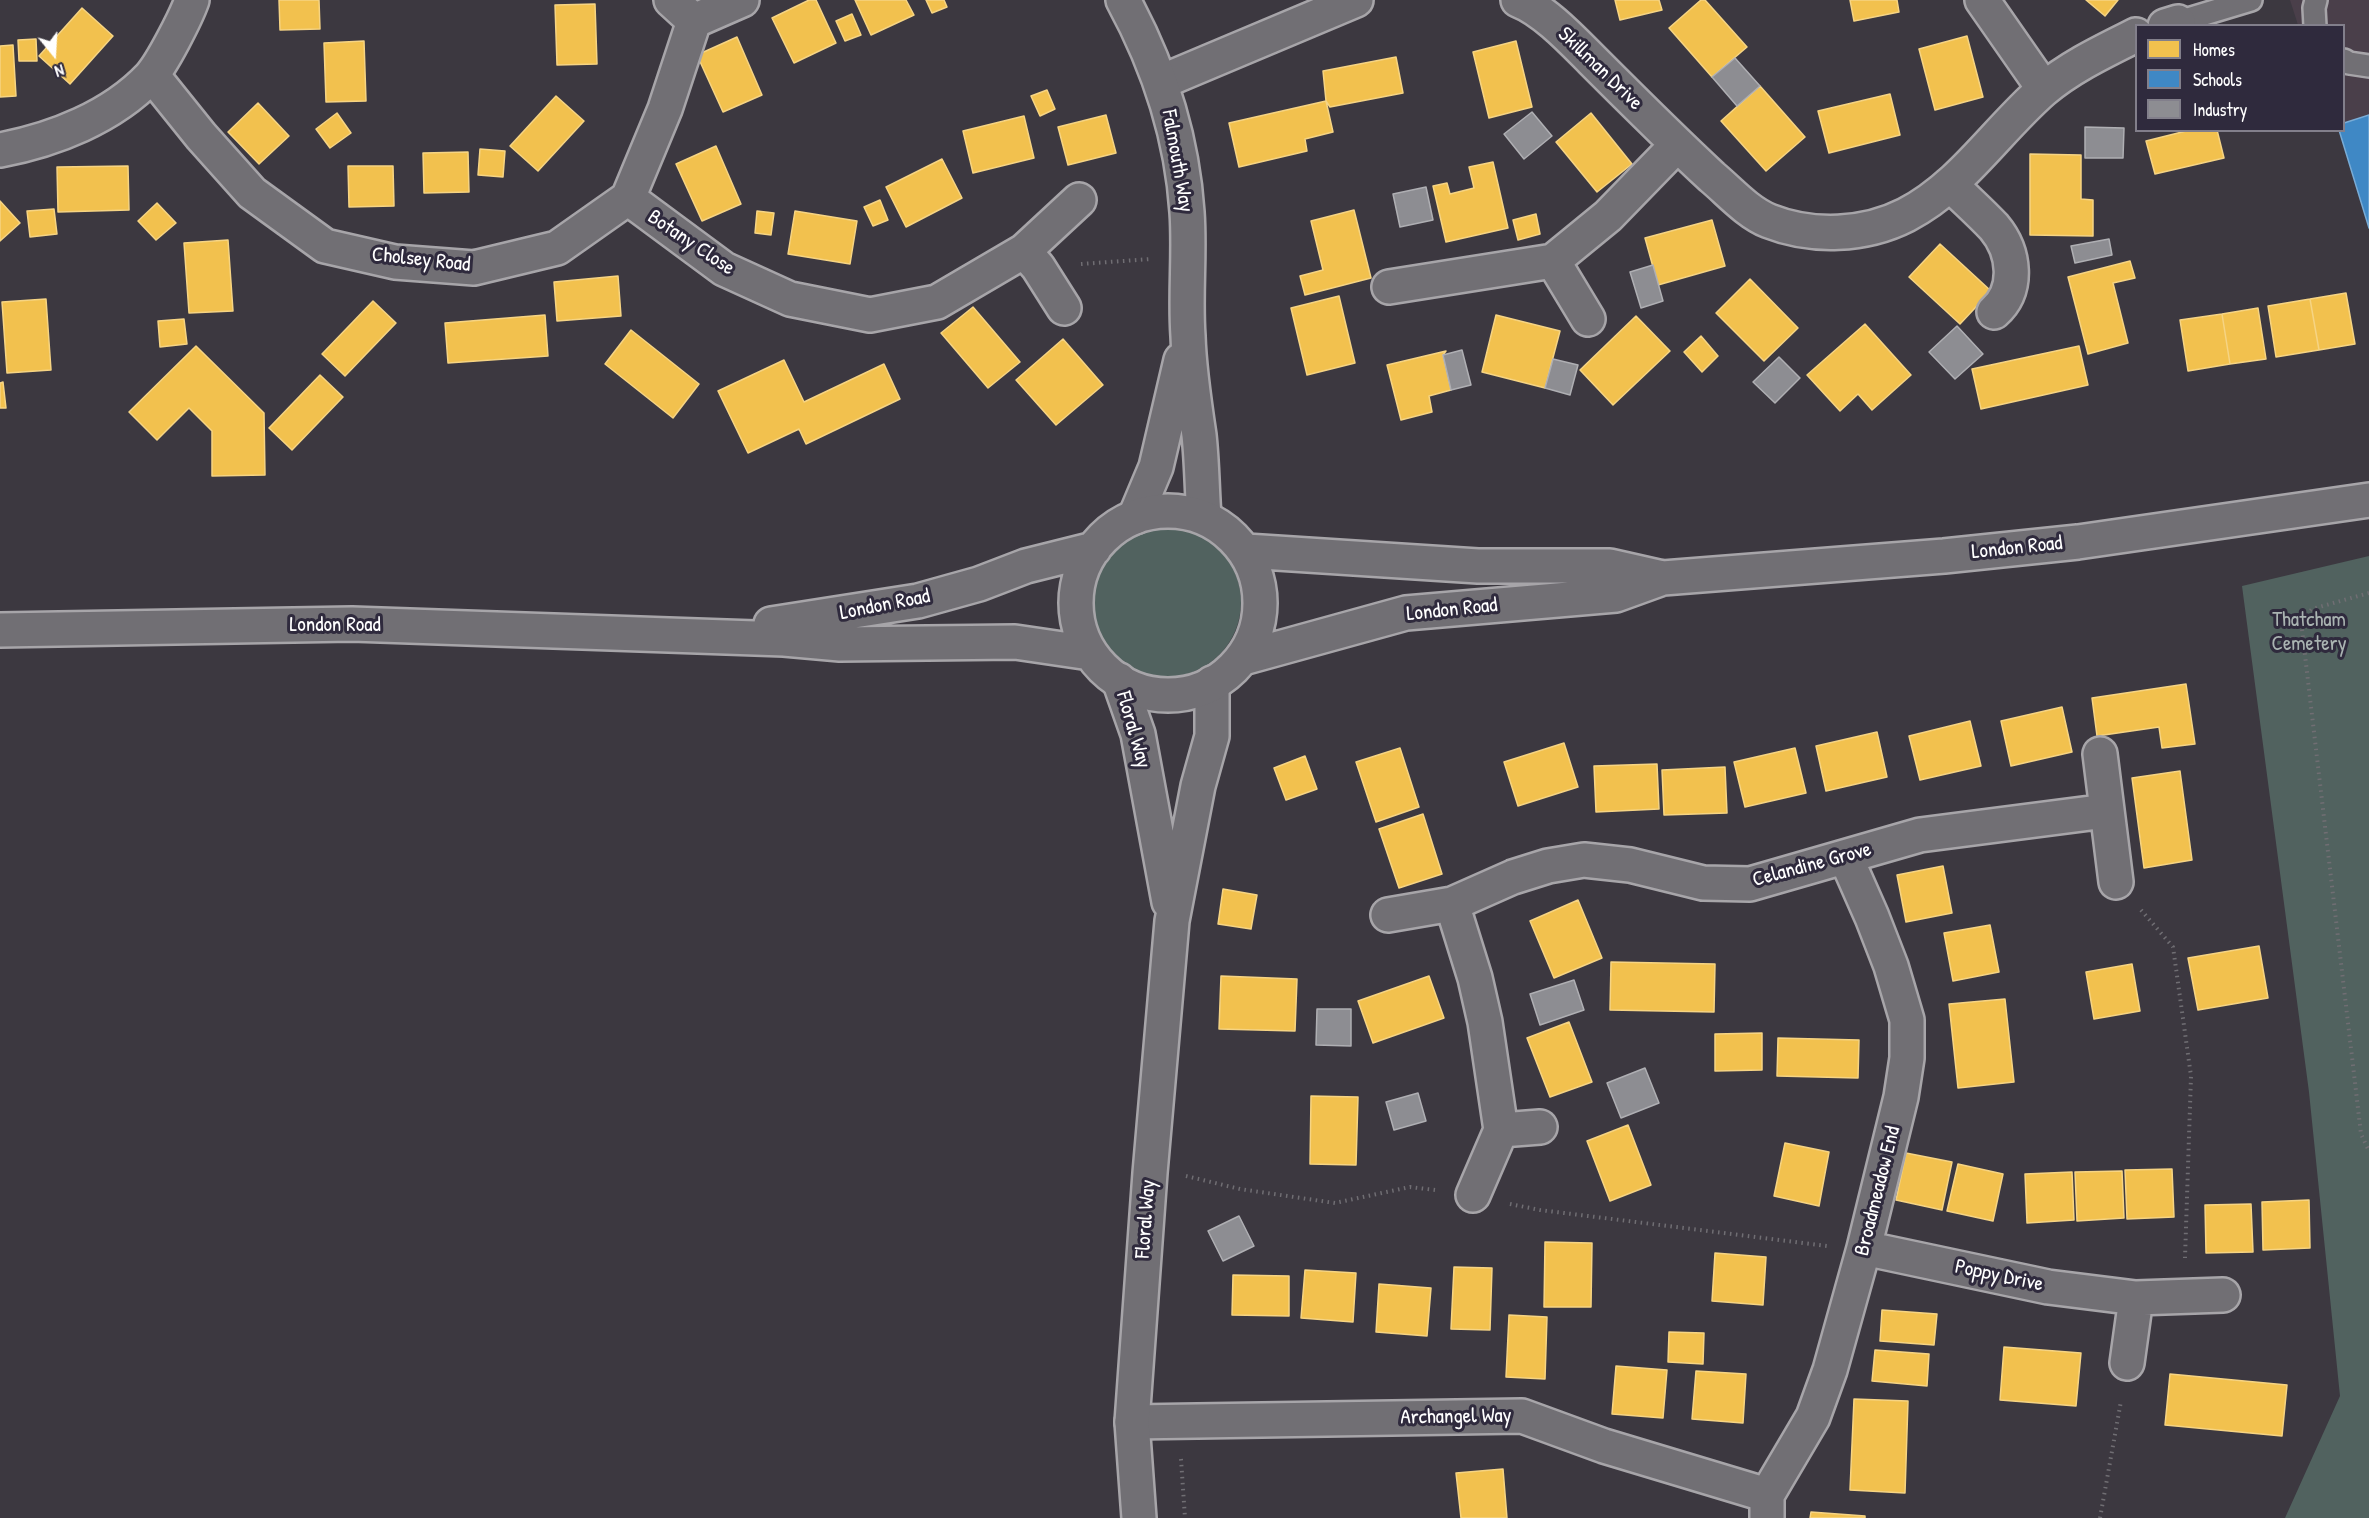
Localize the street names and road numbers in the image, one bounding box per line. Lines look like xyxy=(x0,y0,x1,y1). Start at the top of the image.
street label: Skillman Drive xyxy=(1552,22,1648,116)
street label: Falmouth Way xyxy=(1156,108,1198,214)
street label: Botany Close xyxy=(643,205,739,281)
street label: Cholsey Road xyxy=(370,242,472,278)
street label: London Road xyxy=(1970,531,2064,565)
street label: London Road xyxy=(838,584,932,626)
street label: London Road xyxy=(1405,593,1499,627)
street label: London Road xyxy=(289,612,381,638)
street label: Floral Way xyxy=(1110,689,1156,771)
street label: Celandine Grove xyxy=(1750,837,1874,893)
street label: Broadmeadow End xyxy=(1850,1124,1906,1258)
street label: Floral Way xyxy=(1131,1179,1161,1259)
street label: Poppy Drive xyxy=(1952,1254,2046,1298)
street label: Archangel Way xyxy=(1400,1403,1512,1431)

